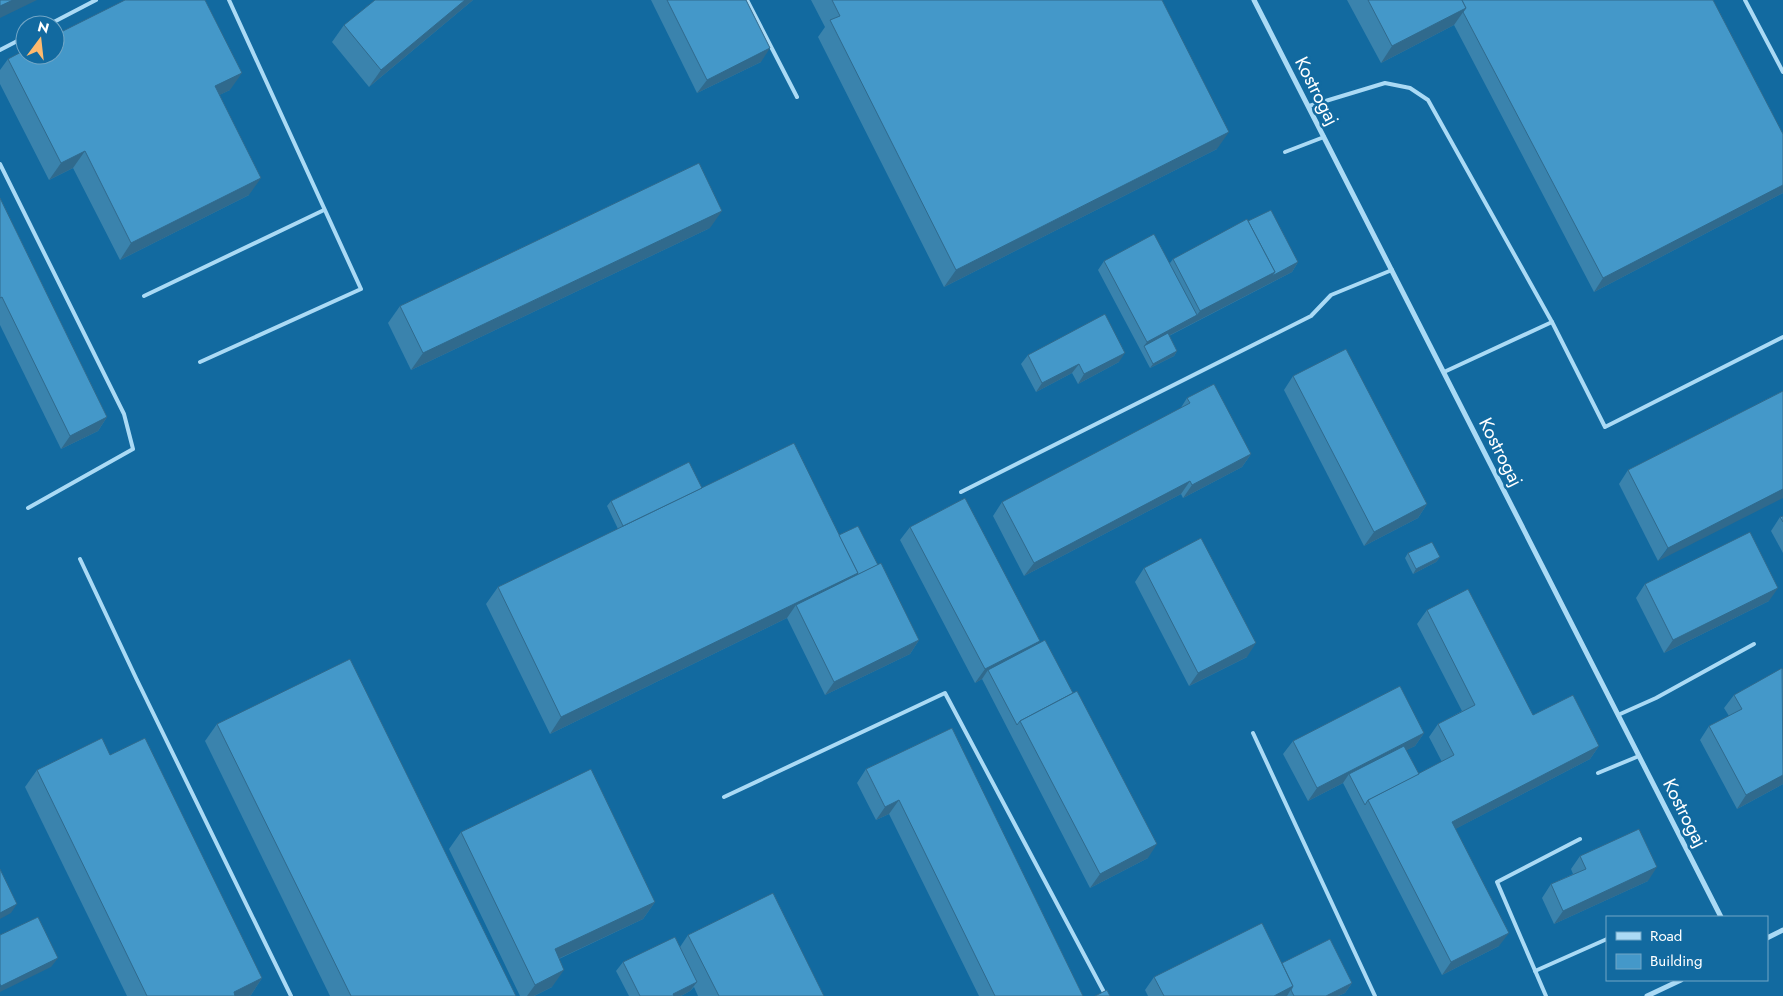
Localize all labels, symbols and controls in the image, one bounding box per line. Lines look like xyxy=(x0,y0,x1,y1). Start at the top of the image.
north arrow xyxy=(15,15,65,65)
text: N xyxy=(35,16,51,39)
street label: Kostrogaj xyxy=(1288,52,1346,130)
street label: Kostrogaj xyxy=(1472,413,1530,491)
street label: Kostrogaj xyxy=(1656,774,1714,852)
legend xyxy=(1606,916,1768,981)
text: Road xyxy=(1650,925,1682,947)
text: Building xyxy=(1650,950,1702,972)

